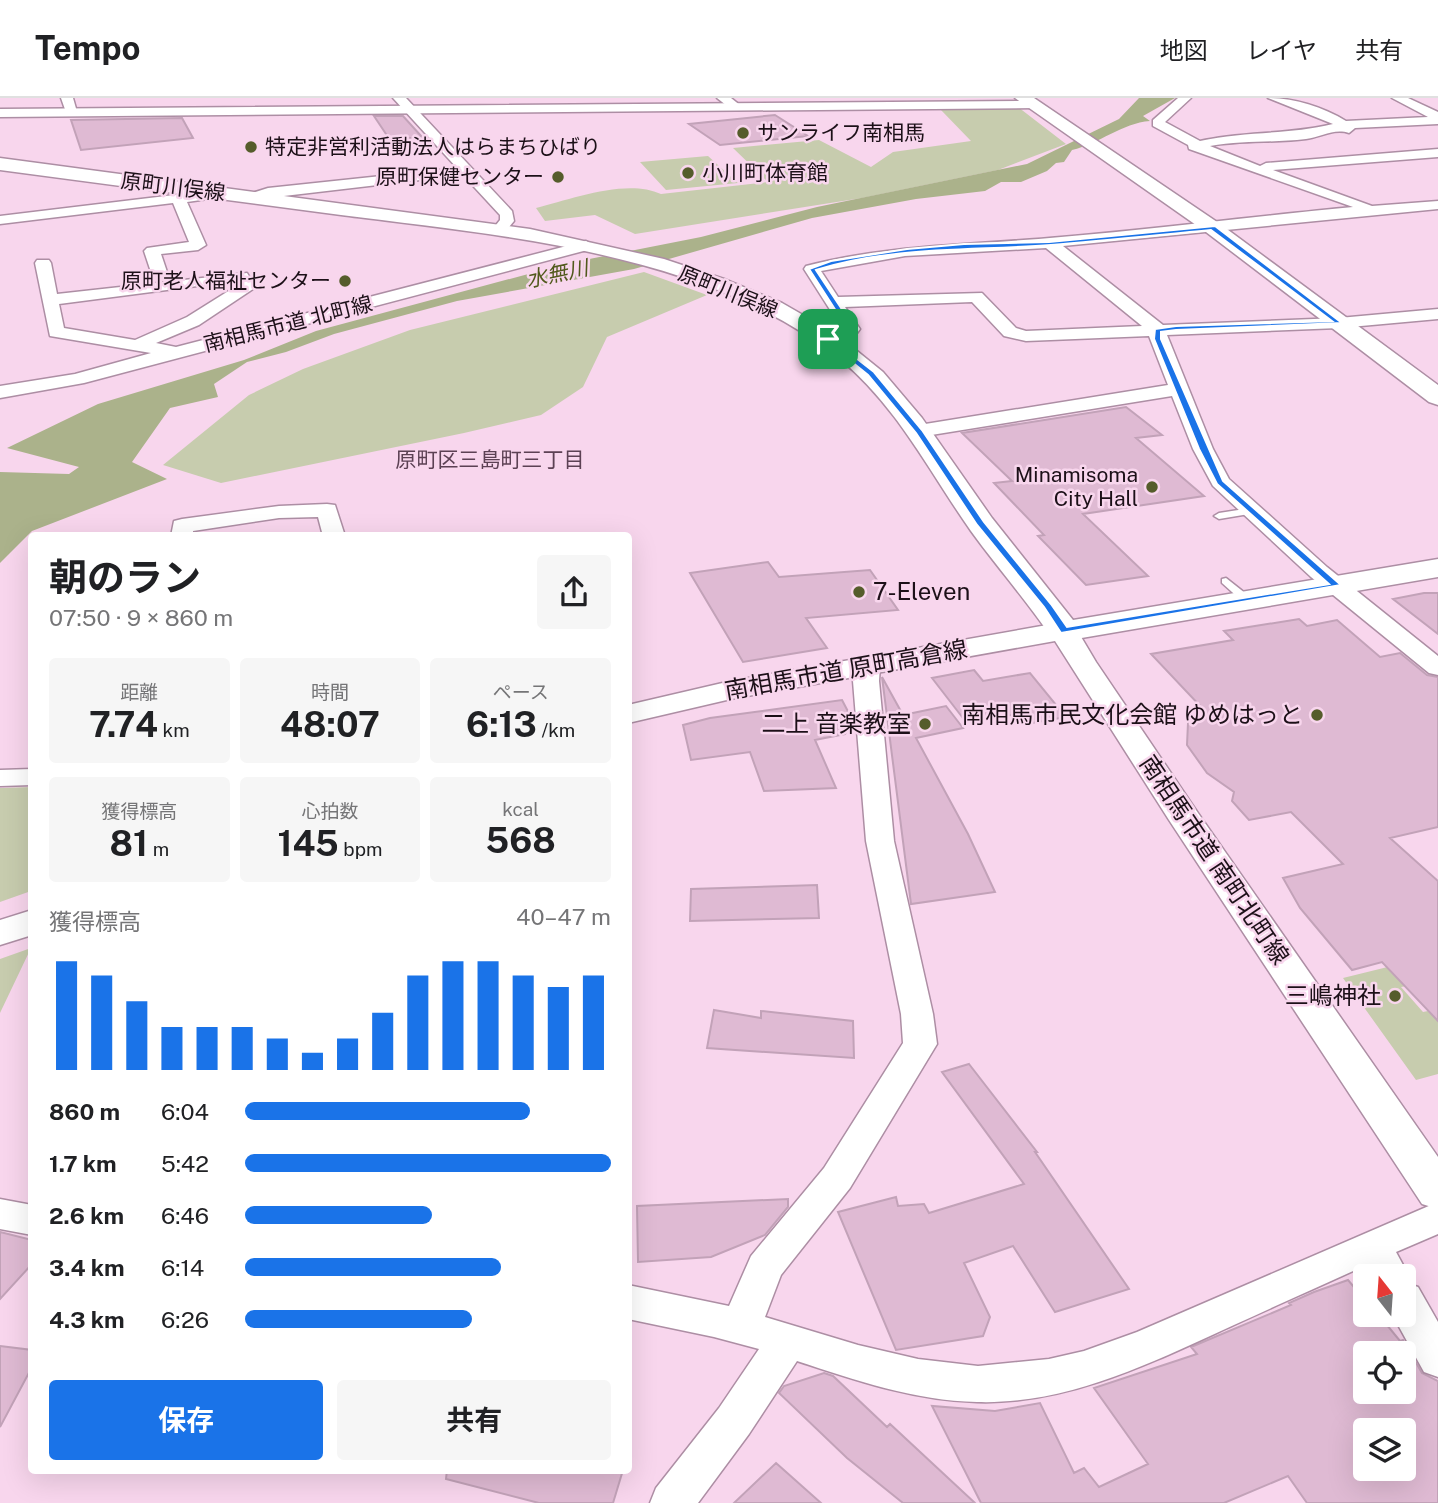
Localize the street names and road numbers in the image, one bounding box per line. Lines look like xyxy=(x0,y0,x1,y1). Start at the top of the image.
street label: 原町川俣線 xyxy=(119,168,227,205)
street label: 原町川俣線 xyxy=(675,260,782,323)
street label: 南相馬市道 北町線 xyxy=(201,290,375,357)
street label: 南相馬市道 原町高倉線 xyxy=(722,634,969,704)
street label: 南相馬市道 南町北町線 xyxy=(1134,750,1295,969)

